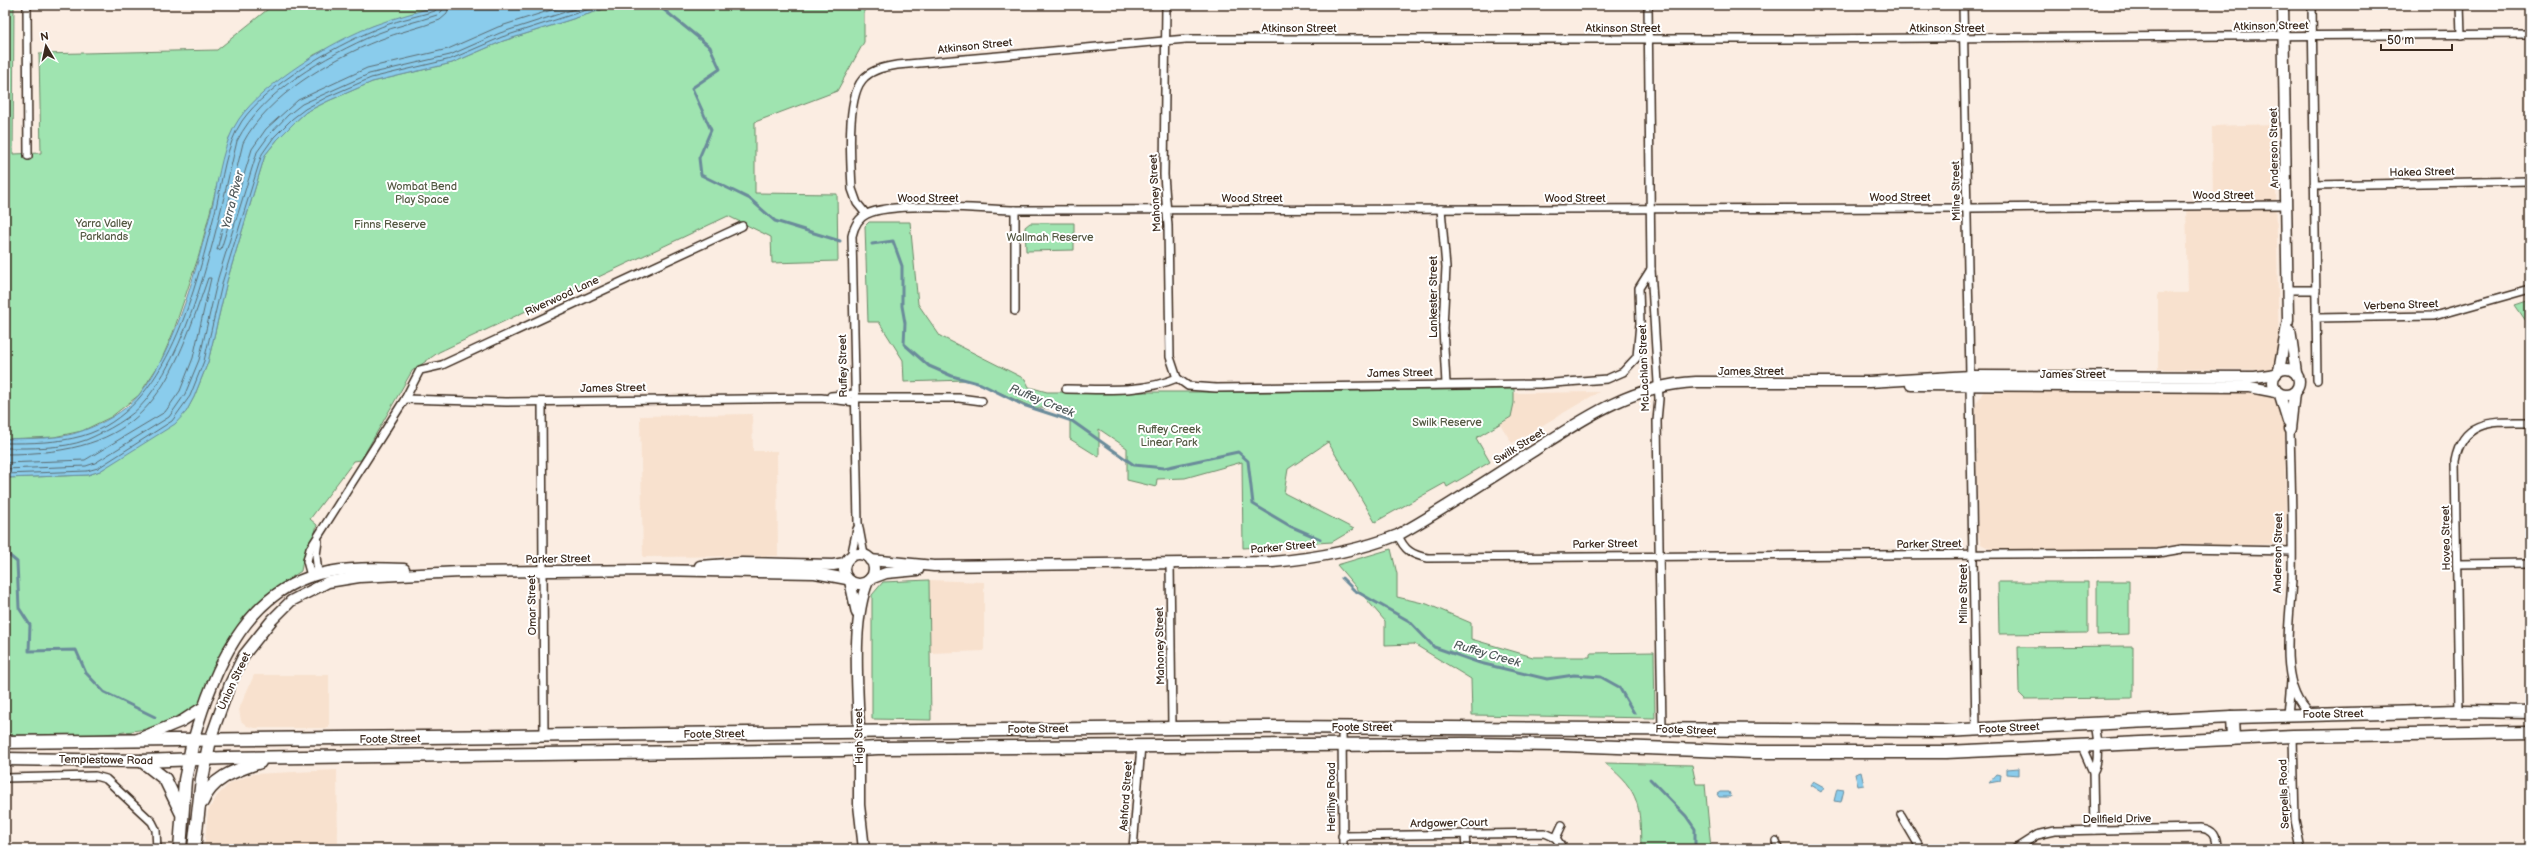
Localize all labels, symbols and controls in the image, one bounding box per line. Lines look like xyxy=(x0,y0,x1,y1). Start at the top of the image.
street label: Atkinson Street xyxy=(2233,19,2309,33)
street label: Atkinson Street xyxy=(1261,22,1337,35)
street label: Atkinson Street xyxy=(1585,22,1661,35)
street label: Atkinson Street xyxy=(1909,22,1985,35)
north arrow xyxy=(26,26,66,66)
scale bar xyxy=(2381,26,2452,52)
text: N xyxy=(39,30,50,44)
text: 50 m xyxy=(2387,33,2414,48)
street label: Atkinson Street xyxy=(937,36,1014,56)
street label: Anderson Street xyxy=(2267,107,2281,188)
street label: Mahoney Street xyxy=(1146,153,1164,232)
street label: Milne Street xyxy=(1949,160,1963,221)
street label: Hakea Street xyxy=(2389,165,2455,179)
water label: Yarra River xyxy=(219,168,248,231)
park label: Wombat Bend Play Space xyxy=(387,180,457,206)
street label: Wood Street xyxy=(2192,189,2254,202)
street label: Wood Street xyxy=(1869,191,1931,204)
street label: Wood Street xyxy=(897,192,959,205)
street label: Wood Street xyxy=(1221,192,1283,205)
street label: Wood Street xyxy=(1544,192,1606,205)
park label: Yarra Valley Parklands xyxy=(75,217,132,243)
park label: Finns Reserve xyxy=(354,218,426,231)
park label: Wallmah Reserve xyxy=(1007,231,1094,244)
street label: Lankester Street xyxy=(1427,255,1440,338)
street label: Riverwood Lane xyxy=(523,273,601,319)
street label: Verbena Street xyxy=(2364,297,2439,313)
street label: McLachlan Street xyxy=(1636,324,1652,412)
street label: Ruffey Street xyxy=(836,334,850,398)
street label: James Street xyxy=(1718,365,1785,378)
street label: James Street xyxy=(1367,366,1434,380)
street label: James Street xyxy=(2040,368,2107,381)
street label: James Street xyxy=(580,381,647,395)
water label: Ruffey Creek xyxy=(1007,381,1078,421)
park label: Swilk Reserve xyxy=(1412,416,1482,429)
park label: Ruffey Creek Linear Park xyxy=(1137,423,1201,449)
street label: Swilk Street xyxy=(1491,425,1547,467)
street label: Hovea Street xyxy=(2439,505,2453,571)
street label: Anderson Street xyxy=(2271,512,2285,593)
street label: Parker Street xyxy=(1572,537,1638,551)
street label: Parker Street xyxy=(1896,537,1962,551)
street label: Parker Street xyxy=(1250,538,1317,556)
street label: Parker Street xyxy=(525,552,591,566)
street label: Milne Street xyxy=(1957,563,1970,624)
street label: Omar Street xyxy=(525,574,539,635)
street label: Mahoney Street xyxy=(1153,606,1167,685)
water label: Ruffey Creek xyxy=(1452,637,1523,671)
street label: Union Street xyxy=(215,649,253,712)
street label: High Street xyxy=(852,707,866,764)
street label: Foote Street xyxy=(2302,707,2364,721)
street label: Foote Street xyxy=(1978,720,2040,736)
street label: Foote Street xyxy=(1331,721,1393,734)
street label: Foote Street xyxy=(1007,722,1069,736)
street label: Foote Street xyxy=(1655,722,1717,738)
street label: Foote Street xyxy=(683,727,745,741)
street label: Foote Street xyxy=(359,732,421,746)
street label: Templestowe Road xyxy=(59,753,153,767)
street label: Serpells Road xyxy=(2276,759,2292,829)
street label: Ashford Street xyxy=(1117,760,1135,831)
street label: Herlihys Road xyxy=(1325,762,1338,832)
street label: Dellfield Drive xyxy=(2083,812,2152,826)
street label: Ardgower Court xyxy=(1410,816,1489,830)

